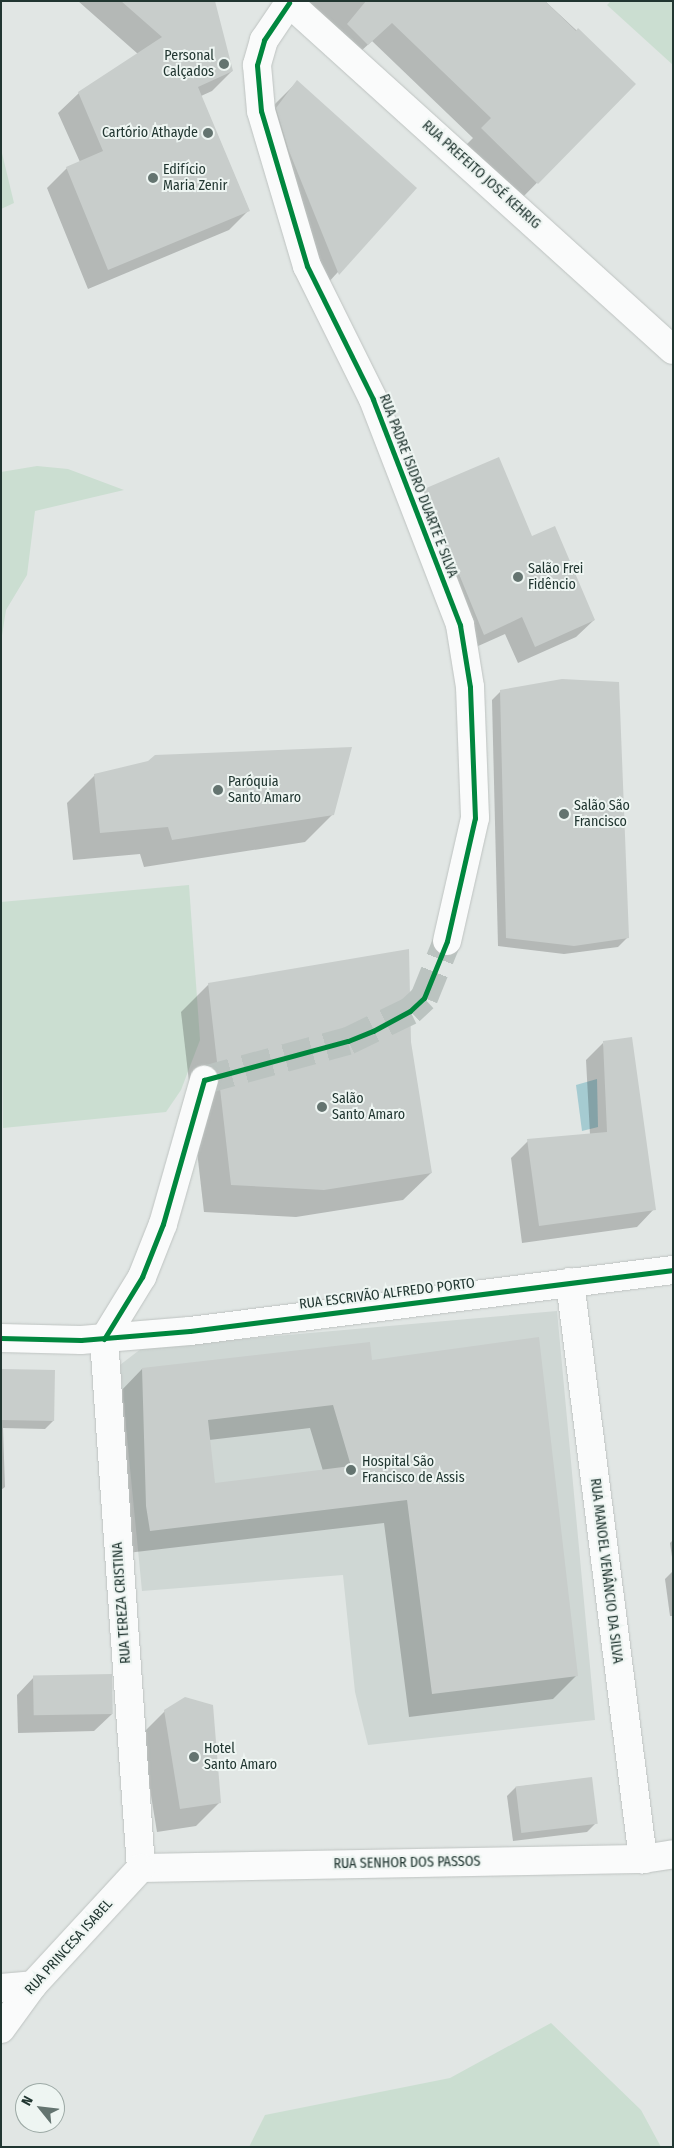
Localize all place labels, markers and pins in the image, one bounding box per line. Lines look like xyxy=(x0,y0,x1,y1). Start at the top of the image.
place label: Personal Calçados xyxy=(163,48,214,80)
marker: Personal Calçados xyxy=(218,58,230,70)
place label: Cartório Athayde xyxy=(102,125,198,141)
marker: Cartório Athayde xyxy=(202,127,214,139)
place label: Edifício Maria Zenir xyxy=(163,162,227,194)
marker: Edifício Maria Zenir xyxy=(147,172,159,184)
place label: Salão Frei Fidêncio xyxy=(528,561,583,594)
marker: Salão Frei Fidêncio xyxy=(512,571,524,583)
place label: Paróquia Santo Amaro xyxy=(228,774,301,806)
marker: Paróquia Santo Amaro xyxy=(212,784,224,796)
place label: Salão São Francisco xyxy=(574,798,630,830)
marker: Salão São Francisco xyxy=(558,808,570,820)
place label: Salão Santo Amaro xyxy=(332,1091,405,1124)
marker: Salão Santo Amaro xyxy=(316,1101,328,1113)
place label: Hospital São Francisco de Assis xyxy=(362,1454,465,1486)
marker: Hospital São Francisco de Assis xyxy=(344,1463,358,1477)
place label: Hotel Santo Amaro xyxy=(204,1741,277,1774)
marker: Hotel Santo Amaro xyxy=(188,1751,200,1763)

